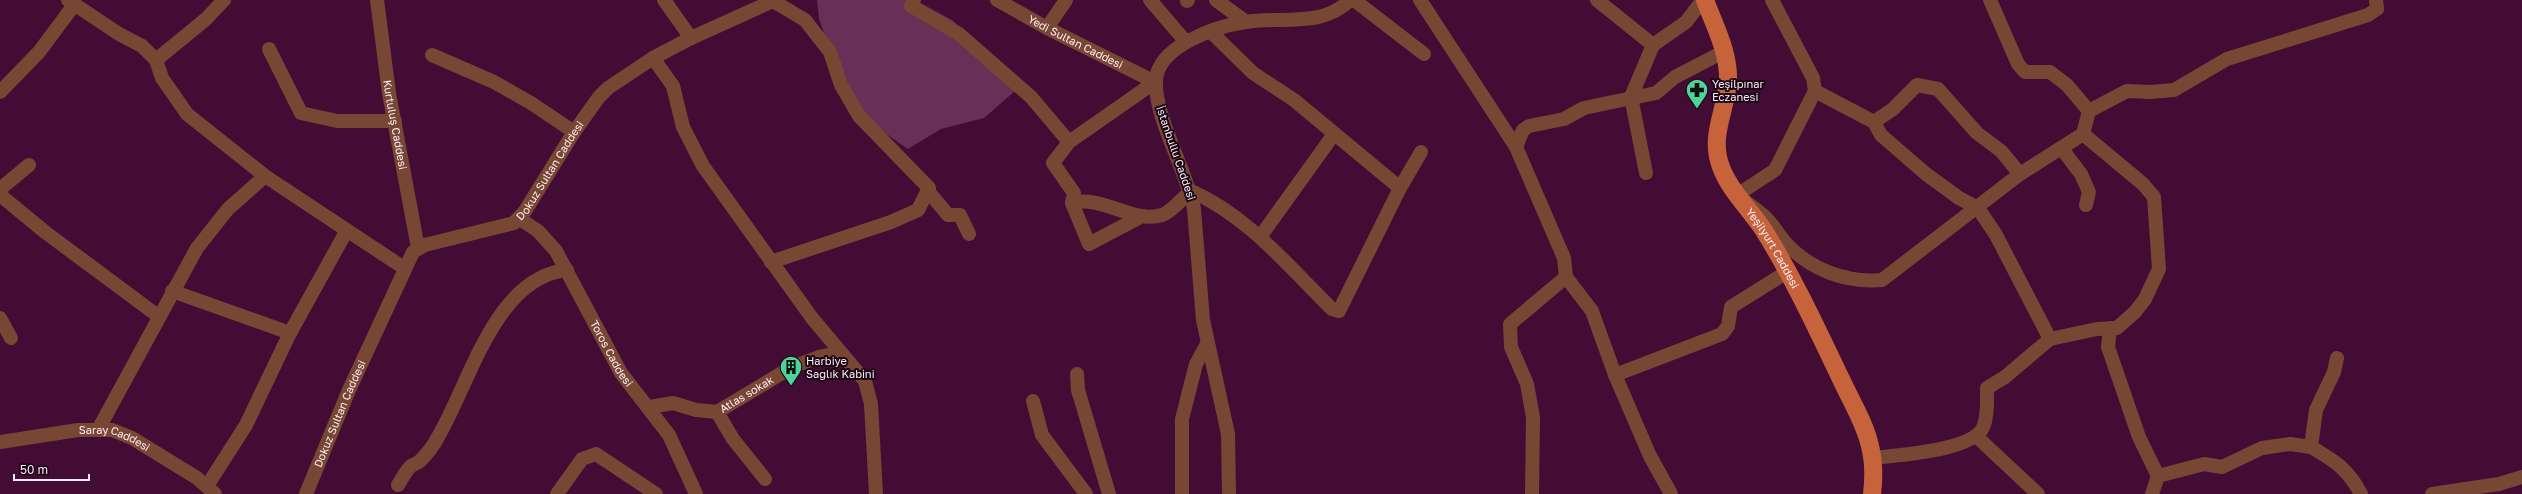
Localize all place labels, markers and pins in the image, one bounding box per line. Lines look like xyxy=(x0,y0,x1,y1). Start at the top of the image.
pharmacy icon: Yeşilpınar Eczanesi xyxy=(1684,77,1710,110)
place label: Yeşilpınar Eczanesi xyxy=(1712,77,1765,103)
building icon: Harbiye Sağlık Kabini xyxy=(778,354,804,387)
place label: Harbiye Sağlık Kabini xyxy=(806,354,875,380)

